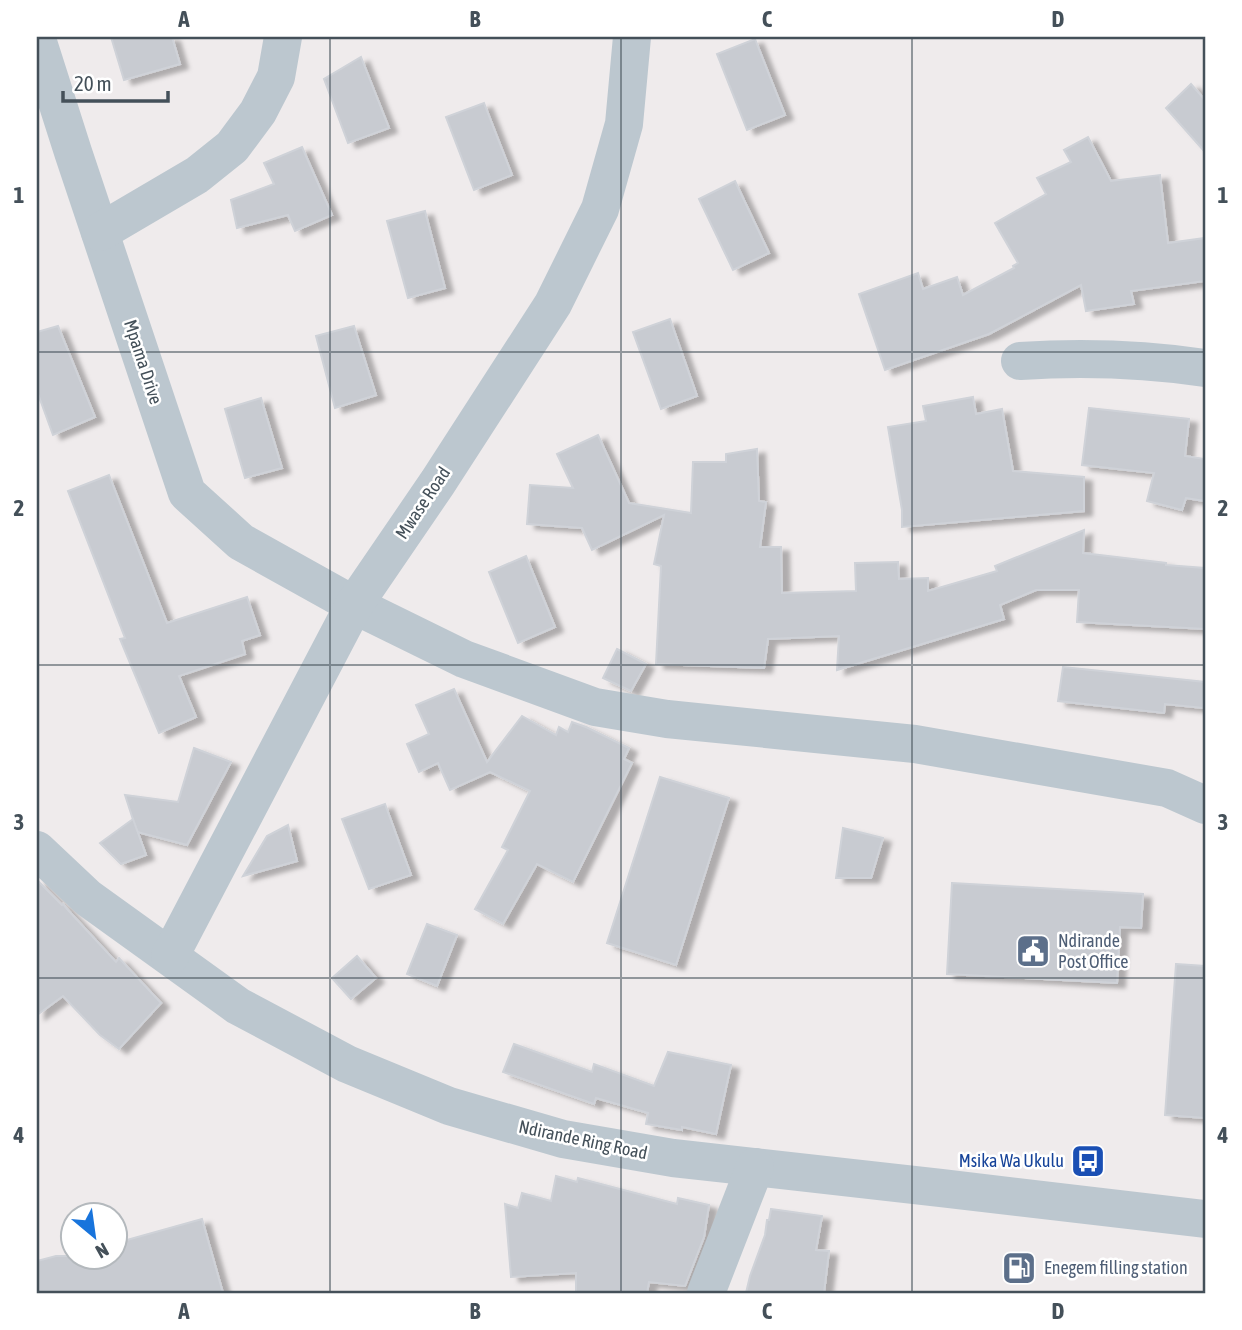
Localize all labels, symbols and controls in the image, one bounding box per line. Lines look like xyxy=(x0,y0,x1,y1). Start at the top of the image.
text: A xyxy=(177,6,190,32)
text: B xyxy=(470,6,481,32)
text: C xyxy=(762,6,773,32)
text: D xyxy=(1052,6,1065,32)
scale bar xyxy=(63,60,168,104)
text: 20 m xyxy=(74,71,112,95)
text: 1 xyxy=(14,182,25,208)
text: 1 xyxy=(1218,182,1229,208)
street label: Mpama Drive xyxy=(120,317,167,407)
street label: Mwase Road xyxy=(391,463,454,543)
text: 2 xyxy=(14,495,24,521)
text: 2 xyxy=(1218,495,1228,521)
text: 3 xyxy=(14,809,24,835)
text: 3 xyxy=(1218,809,1228,835)
place label: Ndirande Post Office xyxy=(1058,930,1128,972)
public building icon: Ndirande Post Office xyxy=(1014,932,1052,970)
street label: Ndirande Ring Road xyxy=(517,1116,649,1163)
text: 4 xyxy=(13,1122,25,1148)
text: 4 xyxy=(1217,1122,1229,1148)
bus stop icon: Msika Wa Ukulu xyxy=(1069,1142,1107,1180)
place label: Msika Wa Ukulu xyxy=(959,1150,1064,1171)
north arrow xyxy=(60,1200,130,1270)
text: N xyxy=(92,1239,112,1263)
fuel station icon: Enegem filling station xyxy=(1000,1249,1038,1287)
place label: Enegem filling station xyxy=(1044,1257,1188,1278)
text: A xyxy=(177,1298,190,1324)
text: B xyxy=(470,1298,481,1324)
text: C xyxy=(762,1298,773,1324)
text: D xyxy=(1052,1298,1065,1324)

